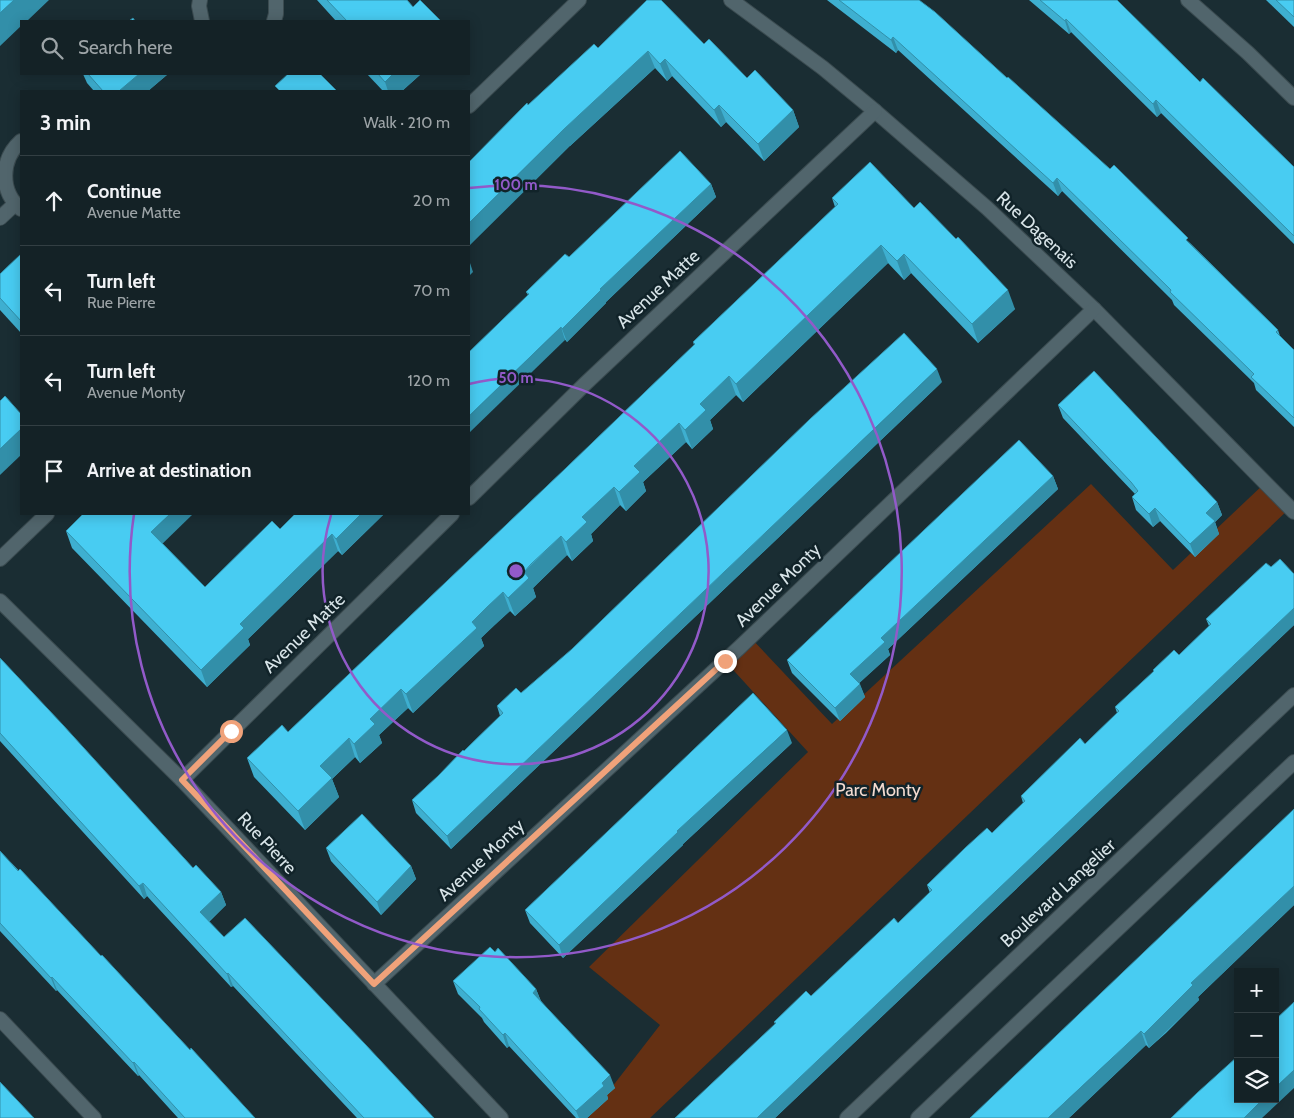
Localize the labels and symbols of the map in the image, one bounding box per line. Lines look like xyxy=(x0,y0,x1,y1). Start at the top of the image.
text: 100 m xyxy=(494,176,538,194)
street label: Rue Dagenais xyxy=(992,187,1082,273)
street label: Avenue Matte xyxy=(612,245,704,333)
text: 50 m xyxy=(498,369,534,387)
street label: Avenue Monty xyxy=(731,539,825,631)
centre of rings xyxy=(507,562,525,580)
street label: Avenue Matte xyxy=(258,588,350,678)
route end xyxy=(714,650,737,673)
route start xyxy=(220,720,243,743)
park label: Parc Monty xyxy=(835,779,921,801)
street label: Rue Pierre xyxy=(233,807,301,879)
street label: Avenue Monty xyxy=(433,814,529,906)
street label: Boulevard Langelier xyxy=(996,834,1120,952)

